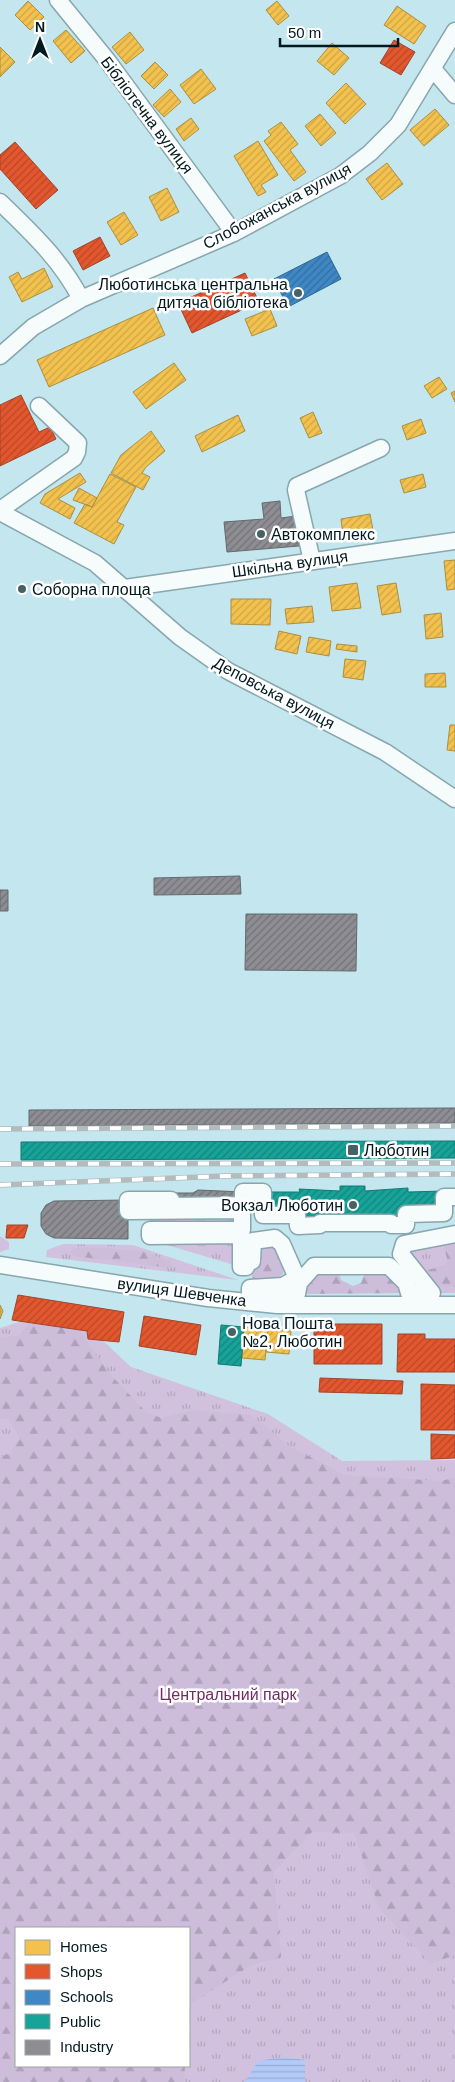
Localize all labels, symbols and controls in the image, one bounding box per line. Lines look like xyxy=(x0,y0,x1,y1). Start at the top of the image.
north arrow xyxy=(15,15,65,65)
scale bar xyxy=(280,15,398,47)
text: N xyxy=(35,19,45,35)
text: 50 m xyxy=(288,24,321,41)
street label: Бібліотечна вулиця xyxy=(98,53,196,177)
street label: Слобожанська вулиця xyxy=(200,160,354,252)
place label: Люботинська центральна дитяча бібліотека xyxy=(98,276,288,311)
marker: Люботинська центральна дитяча бібліотека xyxy=(292,287,304,299)
place label: Автокомплекс xyxy=(271,526,375,543)
marker: Автокомплекс xyxy=(255,528,267,540)
street label: Шкільна вулиця xyxy=(231,547,349,581)
place label: Соборна площа xyxy=(32,581,151,598)
marker: Соборна площа xyxy=(16,583,28,595)
street label: Деповська вулиця xyxy=(211,654,337,732)
place label: Люботин xyxy=(364,1142,429,1159)
marker: Люботин xyxy=(346,1143,360,1157)
place label: Вокзал Люботин xyxy=(221,1197,343,1214)
marker: Вокзал Люботин xyxy=(347,1199,359,1211)
street label: вулиця Шевченка xyxy=(116,1275,248,1309)
place label: Нова Пошта №2, Люботин xyxy=(242,1315,342,1350)
marker: Нова Пошта №2, Люботин xyxy=(226,1326,238,1338)
park label: Центральний парк xyxy=(160,1686,297,1703)
legend xyxy=(15,1927,190,2067)
text: Homes xyxy=(60,1938,108,1955)
text: Shops xyxy=(60,1963,103,1980)
text: Schools xyxy=(60,1988,113,2005)
text: Public xyxy=(60,2013,101,2030)
text: Industry xyxy=(60,2038,114,2055)

